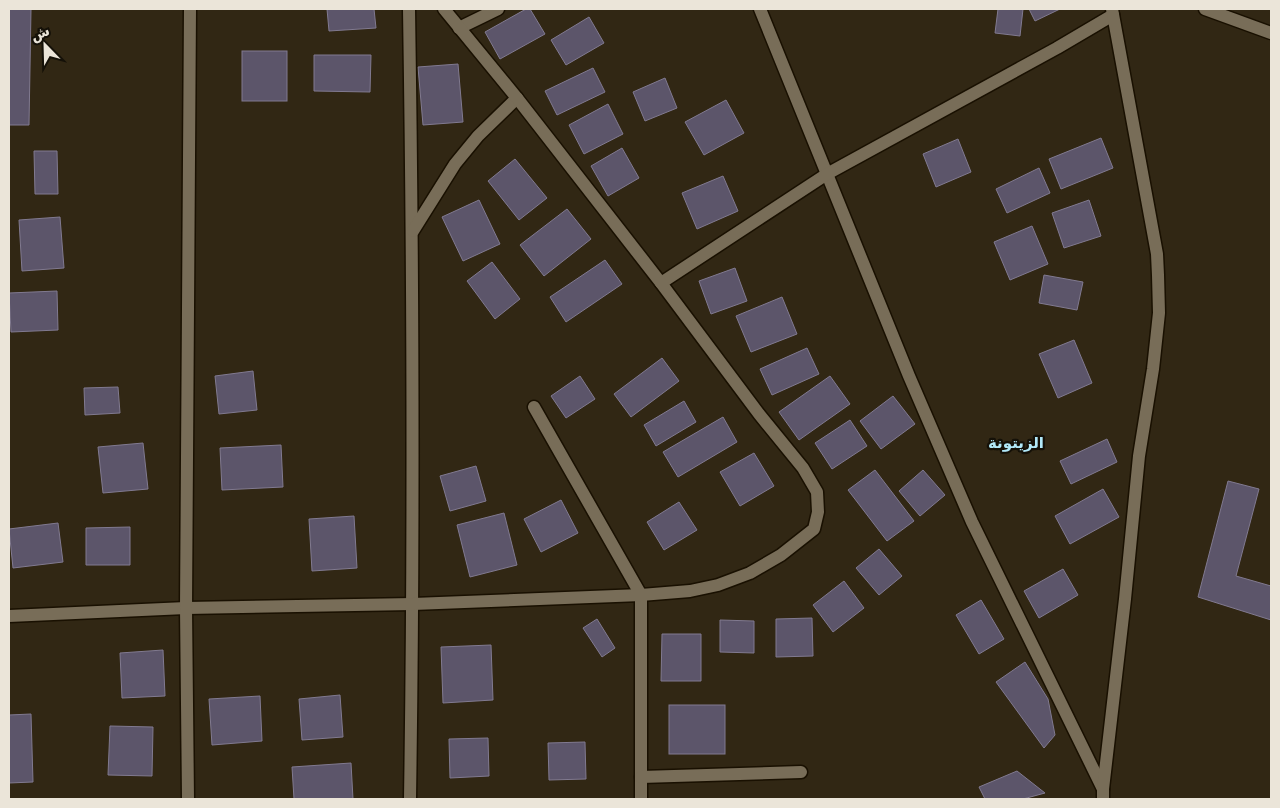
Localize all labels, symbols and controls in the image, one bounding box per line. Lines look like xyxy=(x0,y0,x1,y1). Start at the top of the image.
north arrow xyxy=(20,20,70,70)
text: ش xyxy=(28,22,52,44)
district label: الزيتونة xyxy=(988,434,1044,452)

